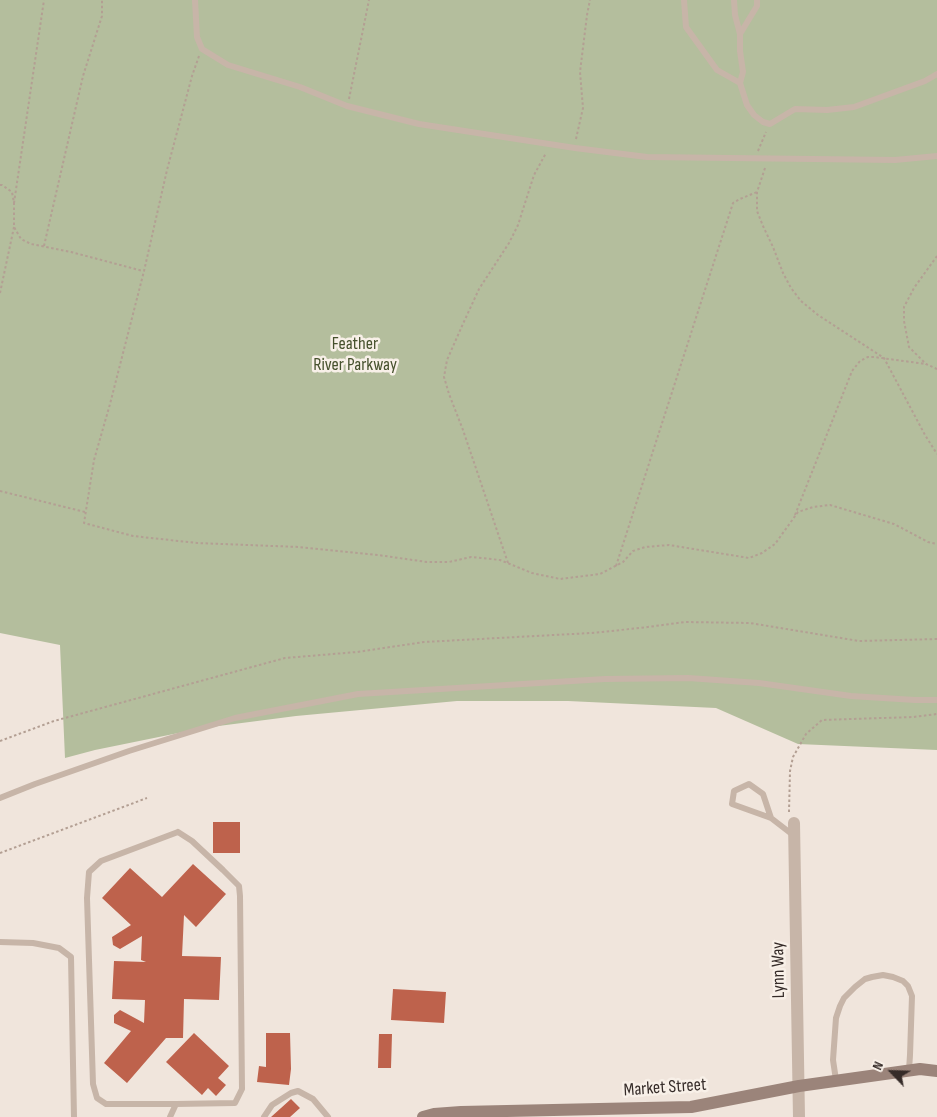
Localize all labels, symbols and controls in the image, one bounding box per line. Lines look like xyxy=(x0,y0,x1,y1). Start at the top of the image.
park label: Feather River Parkway xyxy=(313,333,397,376)
street label: Lynn Way xyxy=(768,942,790,998)
north arrow xyxy=(867,1047,917,1097)
text: N xyxy=(869,1059,887,1073)
street label: Market Street xyxy=(623,1074,707,1102)

